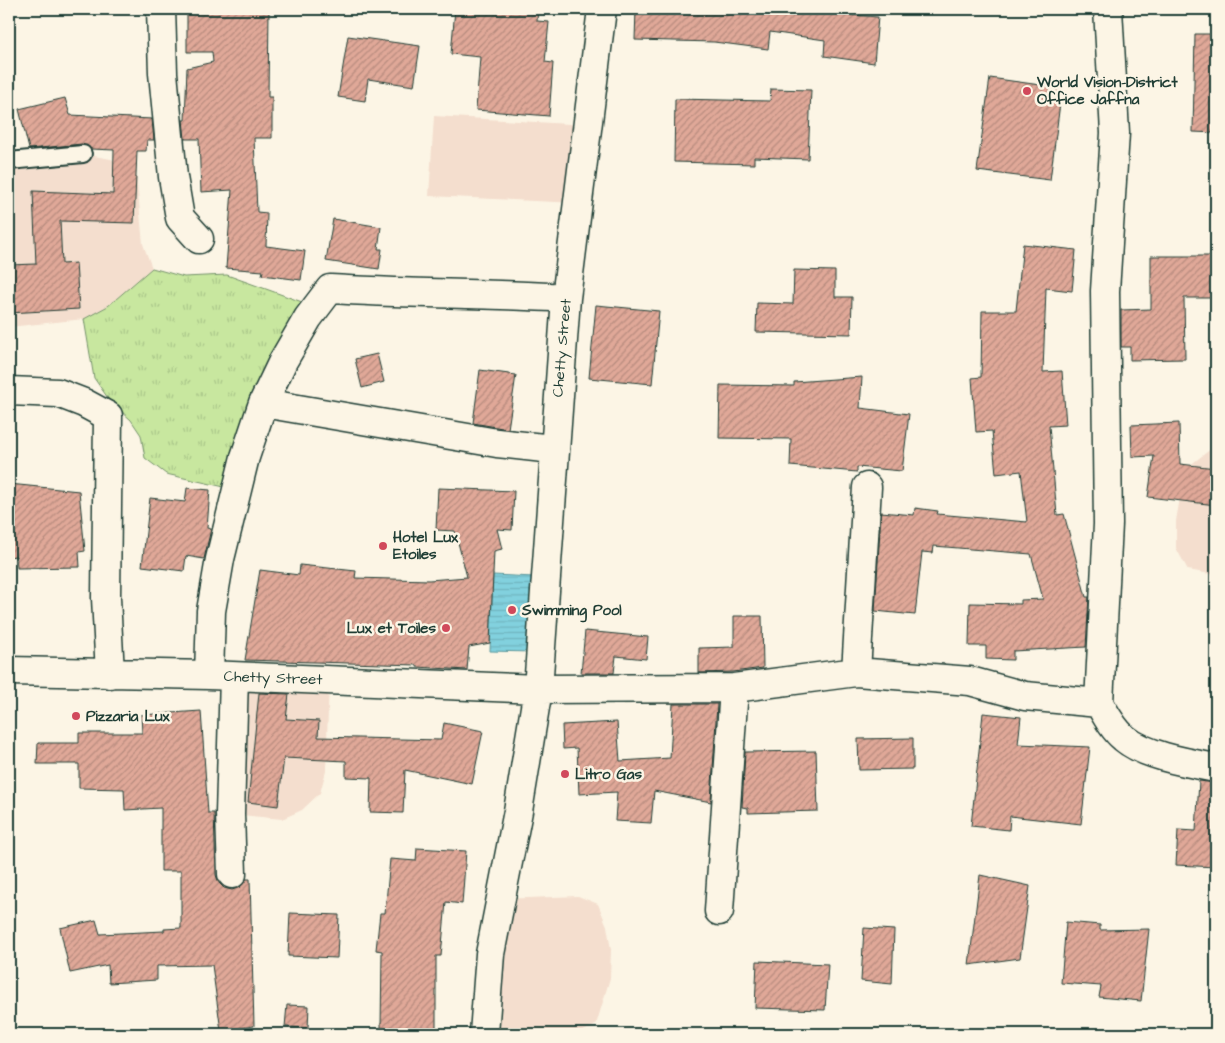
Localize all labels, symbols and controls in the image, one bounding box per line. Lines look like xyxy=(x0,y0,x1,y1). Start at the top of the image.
place label: World Vision-District Office Jaffna xyxy=(1036,72,1179,110)
marker: World Vision-District Office Jaffna xyxy=(1021,85,1033,97)
street label: Chetty Street xyxy=(547,298,578,398)
place label: Hotel Lux Etoiles xyxy=(393,527,459,565)
marker: Hotel Lux Etoiles xyxy=(377,540,389,552)
place label: Swimming Pool xyxy=(521,600,622,623)
marker: Swimming Pool xyxy=(506,604,518,616)
place label: Lux et Toiles xyxy=(347,618,436,639)
marker: Lux et Toiles xyxy=(440,622,452,634)
street label: Chetty Street xyxy=(223,666,323,691)
place label: Pizzaria Lux xyxy=(86,706,171,727)
marker: Pizzaria Lux xyxy=(70,710,82,722)
place label: Litro Gas xyxy=(575,764,642,785)
marker: Litro Gas xyxy=(559,768,571,780)

